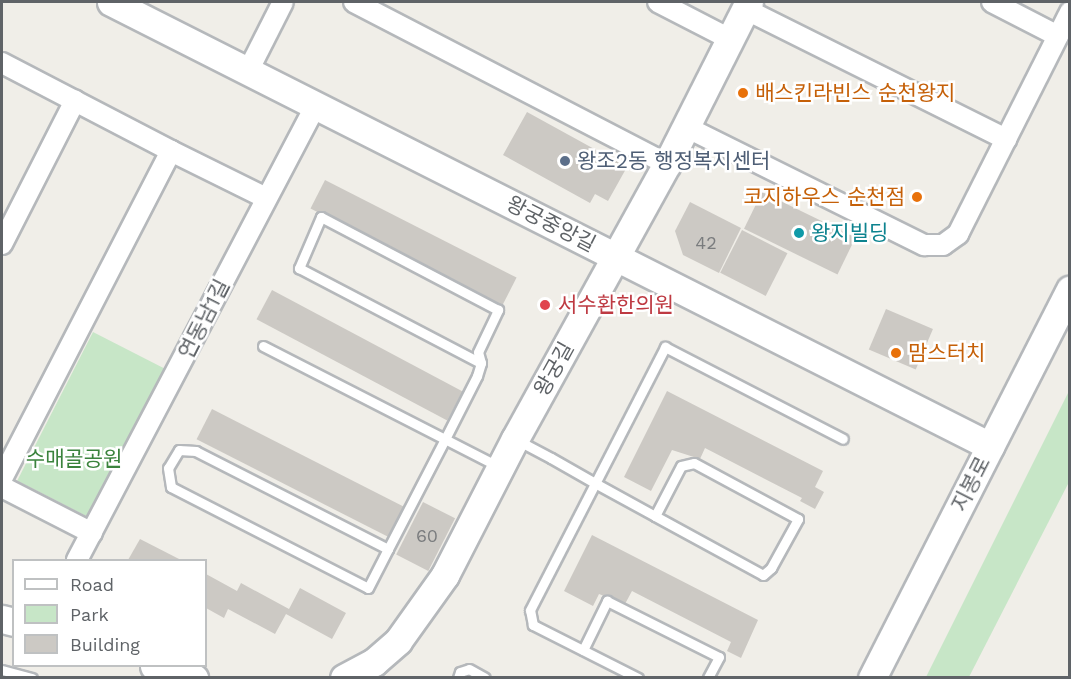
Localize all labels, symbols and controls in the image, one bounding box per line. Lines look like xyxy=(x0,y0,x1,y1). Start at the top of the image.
place label: 배스킨라빈스 순천왕지 xyxy=(755,80,955,106)
marker: 배스킨라빈스 순천왕지 xyxy=(736,86,750,100)
place label: 왕조2동 행정복지센터 xyxy=(577,148,770,174)
marker: 왕조2동 행정복지센터 xyxy=(558,154,572,168)
place label: 코지하우스 순천점 xyxy=(743,184,905,210)
marker: 코지하우스 순천점 xyxy=(910,190,924,204)
street label: 왕궁중앙길 xyxy=(502,191,600,257)
place label: 왕지빌딩 xyxy=(811,220,888,246)
marker: 왕지빌딩 xyxy=(792,226,806,240)
house number: 42 xyxy=(695,232,717,254)
street label: 연동남1길 xyxy=(173,275,235,363)
place label: 서수환한의원 xyxy=(558,292,674,318)
marker: 서수환한의원 xyxy=(536,296,554,314)
street label: 왕궁길 xyxy=(529,338,579,400)
place label: 맘스터치 xyxy=(908,340,985,366)
marker: 맘스터치 xyxy=(889,346,903,360)
park label: 수매골공원 xyxy=(26,446,122,472)
street label: 지봉로 xyxy=(947,452,995,516)
house number: 60 xyxy=(416,525,438,547)
legend xyxy=(12,559,207,667)
text: Road xyxy=(70,574,114,595)
text: Park xyxy=(70,604,109,625)
text: Building xyxy=(70,634,140,655)

